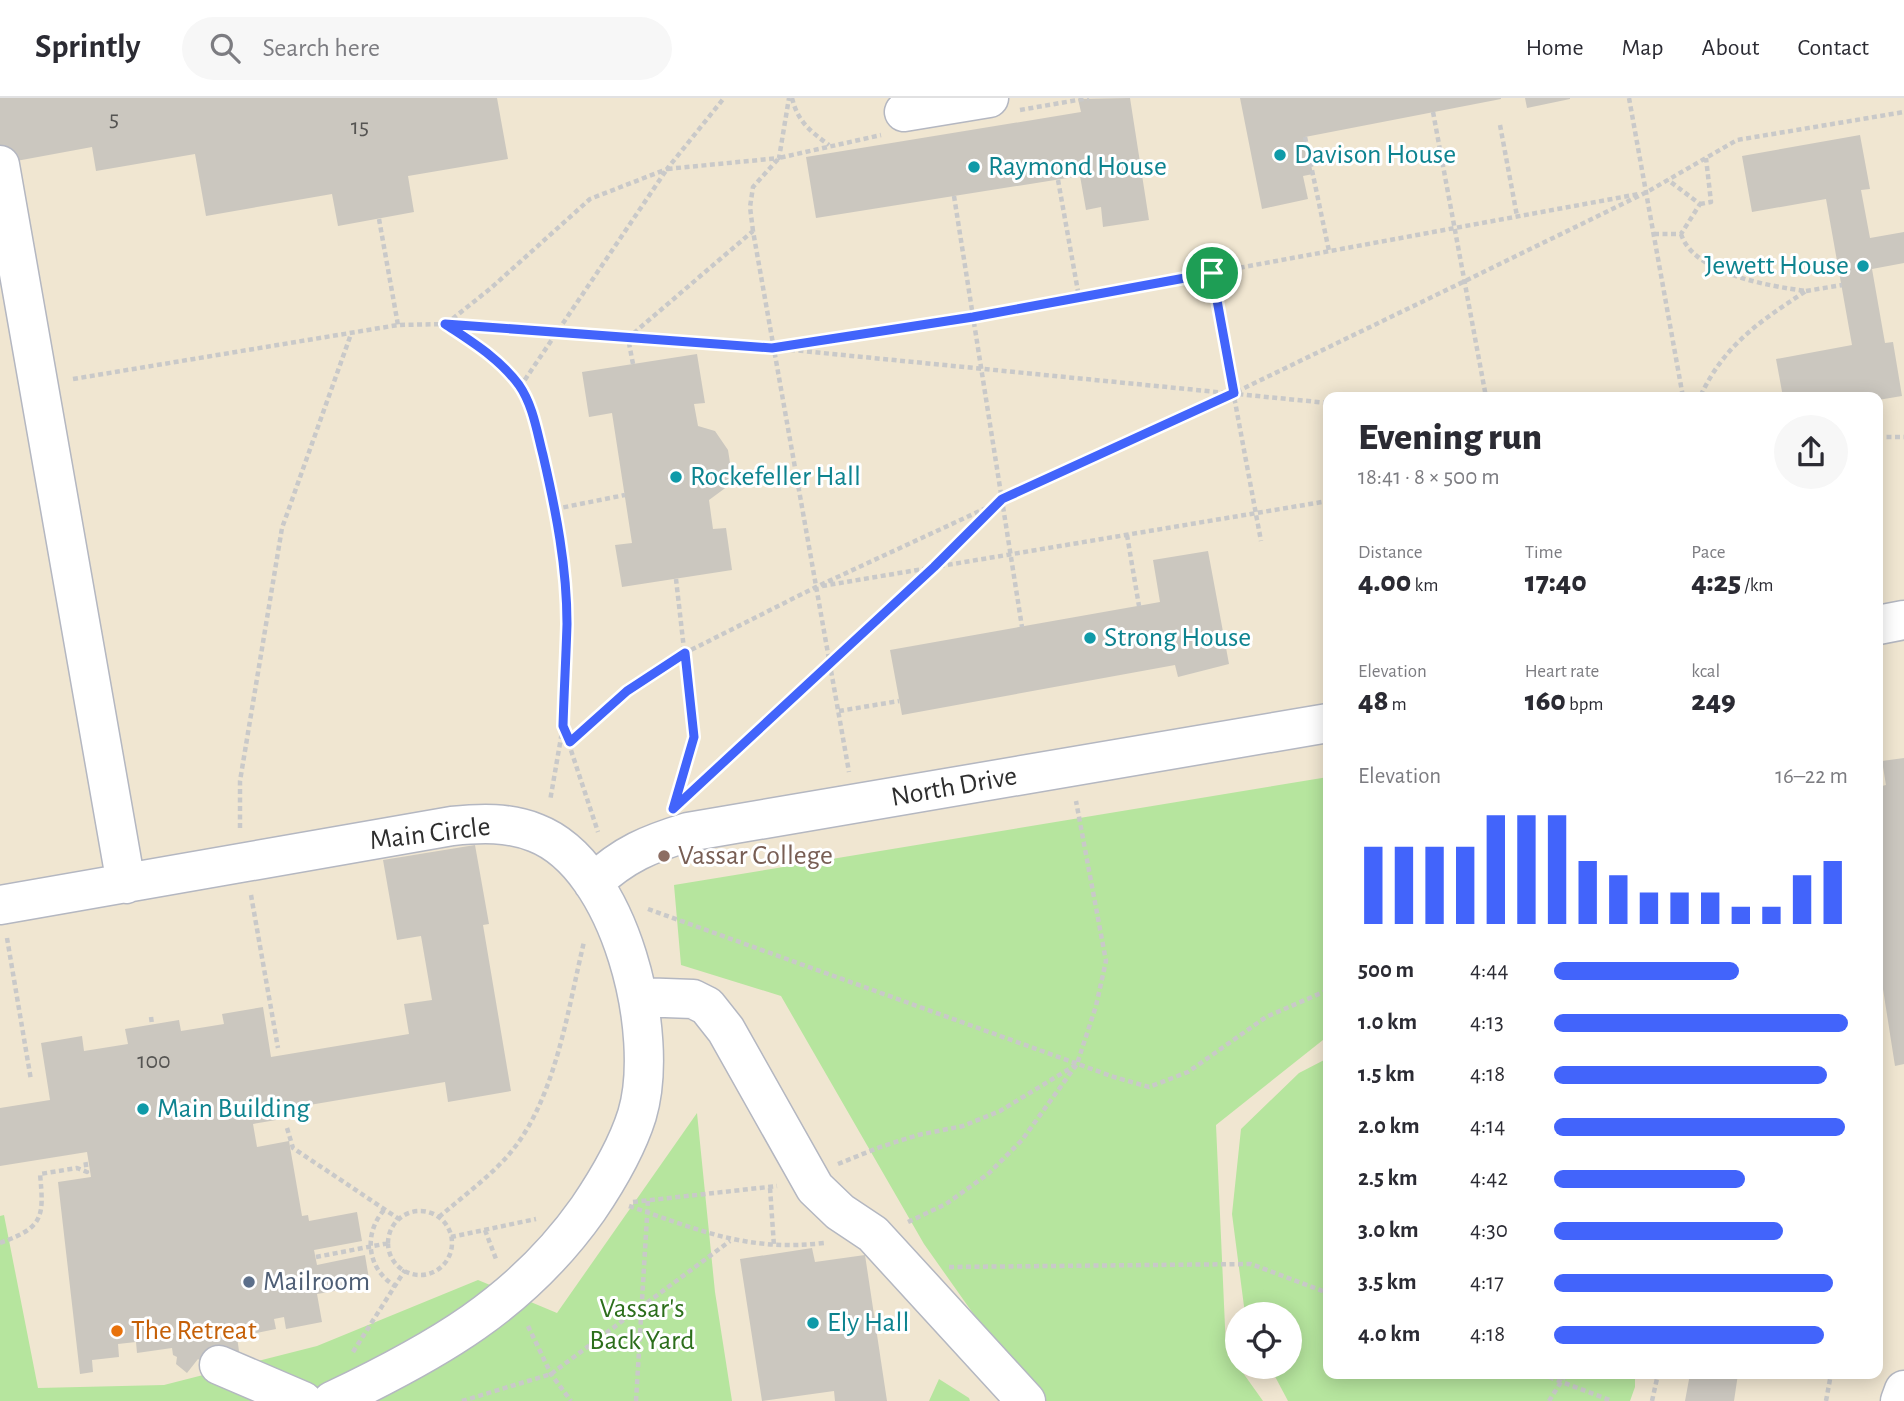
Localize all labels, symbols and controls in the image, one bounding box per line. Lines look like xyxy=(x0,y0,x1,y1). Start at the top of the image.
search box xyxy=(182,17,672,80)
icon: search xyxy=(206,29,244,67)
text: Sprintly xyxy=(35,31,140,64)
text: Search here xyxy=(262,35,380,61)
text: Home xyxy=(1526,36,1584,60)
text: Map xyxy=(1622,36,1664,60)
text: About xyxy=(1702,36,1759,60)
text: Contact xyxy=(1797,36,1869,60)
house number: 5 xyxy=(109,107,119,131)
house number: 15 xyxy=(351,115,369,139)
place label: Davison House xyxy=(1294,141,1456,169)
marker: Davison House xyxy=(1272,147,1288,163)
place label: Raymond House xyxy=(988,153,1167,181)
marker: Raymond House xyxy=(966,159,982,175)
pin xyxy=(1182,243,1242,303)
place label: Jewett House xyxy=(1704,252,1849,280)
icon: arrive xyxy=(1193,254,1231,292)
marker: Jewett House xyxy=(1855,258,1871,274)
button: share xyxy=(1774,415,1848,489)
text: Evening run xyxy=(1358,419,1542,457)
place label: Rockefeller Hall xyxy=(690,463,861,491)
text: 18:41 · 8 × 500 m xyxy=(1358,466,1500,489)
marker: Rockefeller Hall xyxy=(668,469,684,485)
text: Distance xyxy=(1358,543,1422,562)
text: Time xyxy=(1525,543,1563,562)
text: Pace xyxy=(1691,543,1726,562)
text: 4.00 xyxy=(1358,567,1411,597)
text: 17:40 xyxy=(1525,567,1587,597)
text: 4:25 xyxy=(1691,567,1741,597)
text: km xyxy=(1411,576,1438,595)
text: /km xyxy=(1741,576,1774,595)
place label: Strong House xyxy=(1104,624,1251,652)
marker: Strong House xyxy=(1082,630,1098,646)
text: Elevation xyxy=(1358,662,1427,681)
text: Heart rate xyxy=(1525,662,1599,681)
text: kcal xyxy=(1691,662,1720,681)
text: 48 xyxy=(1358,686,1388,716)
text: 160 xyxy=(1525,686,1566,716)
text: 249 xyxy=(1691,686,1736,716)
text: m xyxy=(1388,695,1407,714)
text: bpm xyxy=(1566,695,1604,714)
street label: North Drive xyxy=(889,762,1019,812)
text: Elevation xyxy=(1358,765,1441,788)
text: 16–22 m xyxy=(1775,765,1848,788)
street label: Main Circle xyxy=(368,813,492,855)
place label: Vassar College xyxy=(678,842,833,870)
marker: Vassar College xyxy=(656,848,672,864)
text: 500 m xyxy=(1358,959,1414,982)
text: 4:44 xyxy=(1470,959,1508,982)
text: 1.0 km xyxy=(1358,1011,1417,1034)
text: 4:13 xyxy=(1470,1011,1504,1034)
house number: 100 xyxy=(137,1049,171,1073)
text: 1.5 km xyxy=(1358,1063,1415,1086)
text: 4:18 xyxy=(1470,1063,1505,1086)
place label: Main Building xyxy=(157,1095,310,1123)
marker: Main Building xyxy=(135,1101,151,1117)
text: 2.0 km xyxy=(1358,1115,1420,1138)
text: 4:14 xyxy=(1470,1115,1505,1138)
text: 2.5 km xyxy=(1358,1167,1417,1190)
text: 4:42 xyxy=(1470,1167,1508,1190)
text: 3.0 km xyxy=(1358,1219,1419,1242)
text: 4:30 xyxy=(1470,1219,1508,1242)
place label: Mailroom xyxy=(263,1268,370,1296)
text: 3.5 km xyxy=(1358,1271,1417,1294)
text: 4:17 xyxy=(1470,1271,1504,1294)
marker: Mailroom xyxy=(241,1274,257,1290)
park label: Vassar's Back Yard xyxy=(589,1295,695,1355)
map controls xyxy=(1225,1302,1302,1379)
button: locate xyxy=(1225,1302,1302,1379)
place label: Ely Hall xyxy=(827,1309,909,1337)
marker: Ely Hall xyxy=(805,1315,821,1331)
place label: The Retreat xyxy=(131,1317,257,1345)
marker: The Retreat xyxy=(109,1323,125,1339)
text: 4.0 km xyxy=(1358,1323,1420,1346)
text: 4:18 xyxy=(1470,1323,1505,1346)

